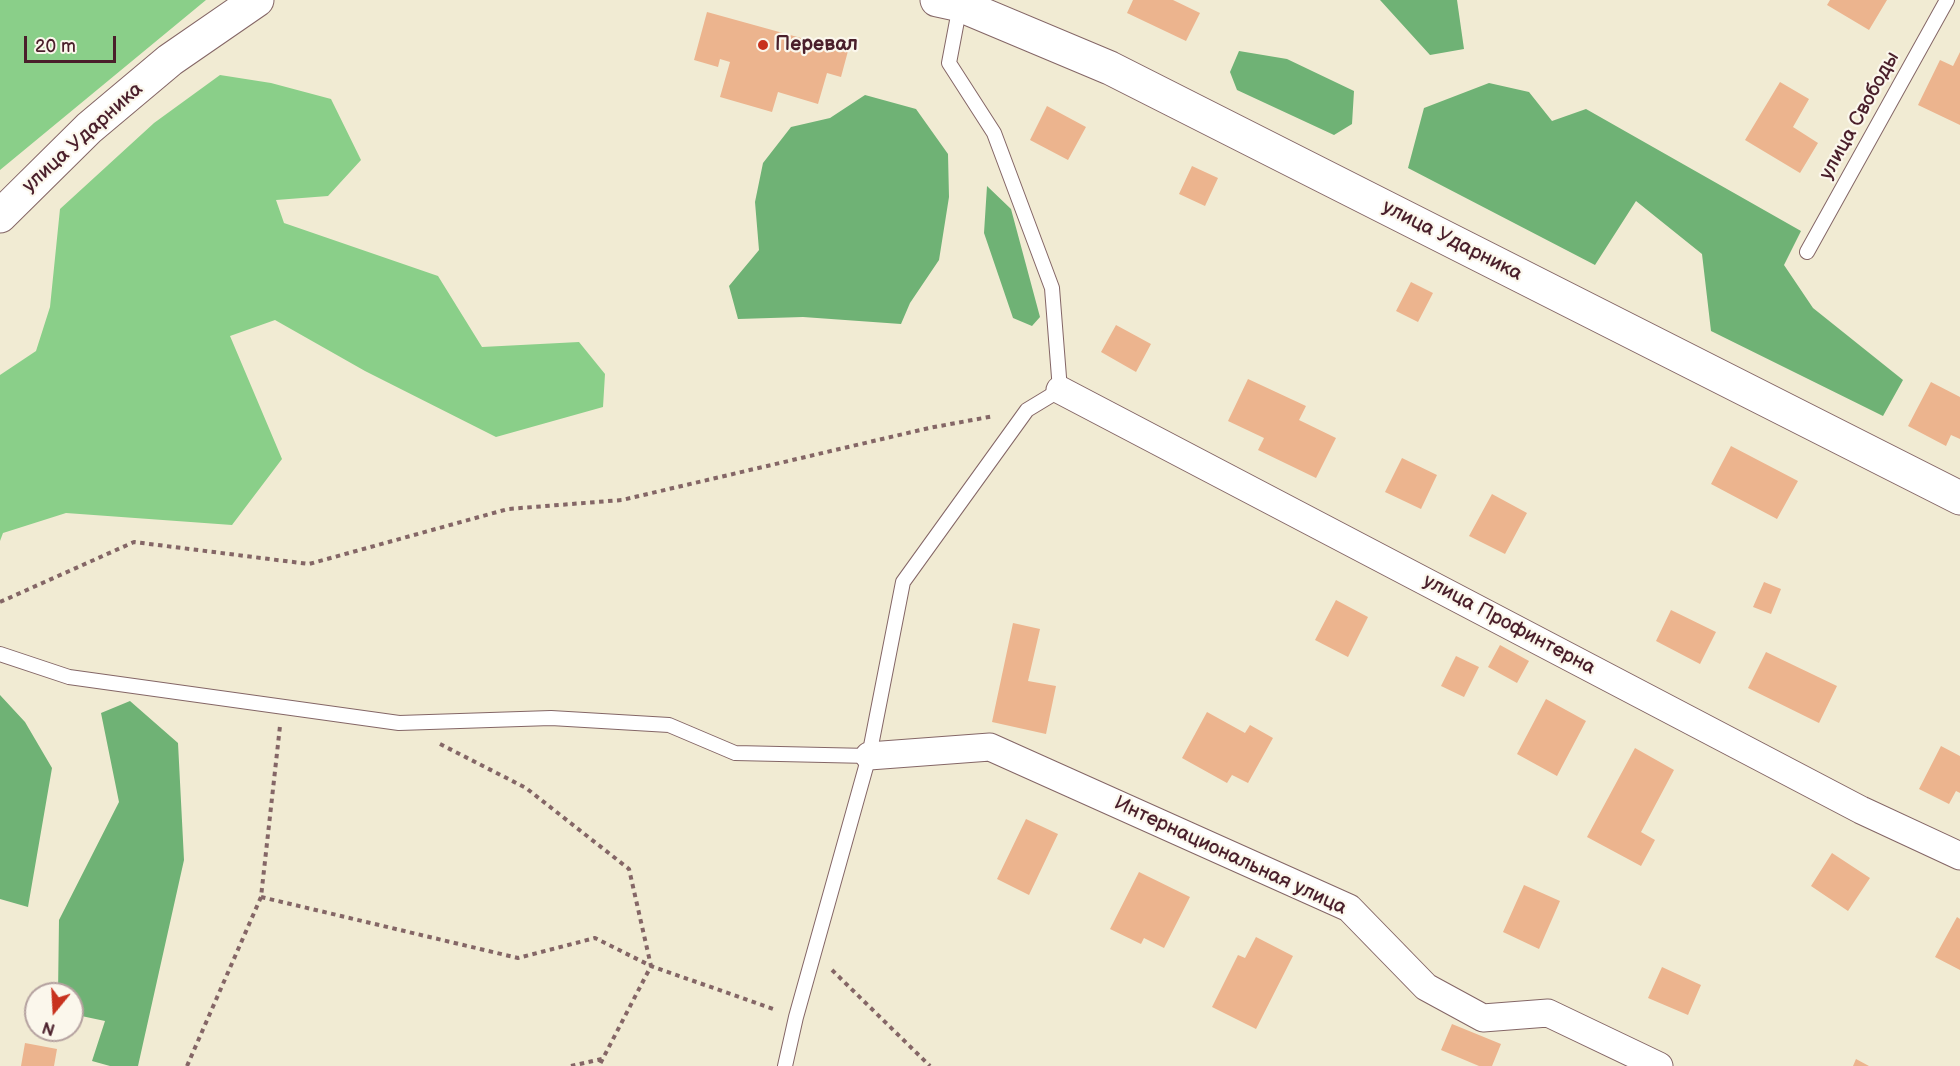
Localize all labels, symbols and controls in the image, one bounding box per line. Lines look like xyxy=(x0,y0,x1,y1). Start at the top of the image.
scale bar xyxy=(27,24,118,62)
place label: Перевал xyxy=(775,33,858,57)
text: 20 m xyxy=(35,36,76,57)
marker: Перевал xyxy=(756,38,770,52)
street label: улица Свободы xyxy=(1815,48,1905,184)
street label: улица Ударника xyxy=(18,78,148,198)
street label: улица Ударника xyxy=(1378,195,1526,287)
street label: улица Профинтерна xyxy=(1419,569,1599,681)
street label: Интернациональная улица xyxy=(1110,792,1350,920)
north arrow xyxy=(24,982,84,1042)
text: N xyxy=(40,1017,58,1039)

